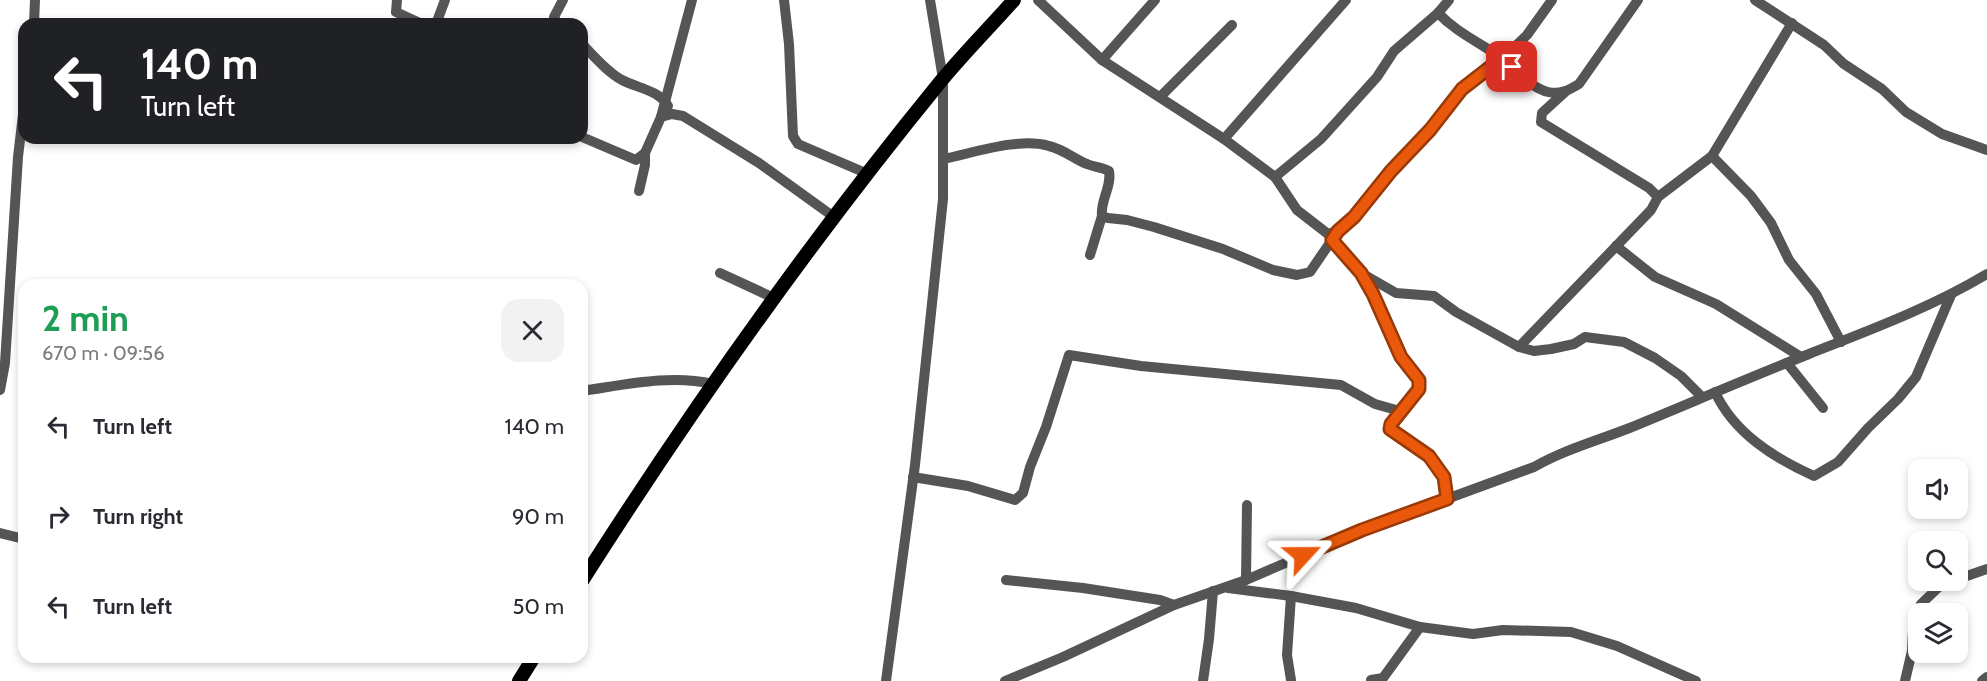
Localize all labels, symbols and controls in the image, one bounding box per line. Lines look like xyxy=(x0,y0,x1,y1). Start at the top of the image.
text: 140 m xyxy=(141,38,258,90)
pin xyxy=(1486,41,1537,92)
icon: left xyxy=(42,42,120,120)
icon: arrive xyxy=(1495,50,1528,83)
text: Turn left xyxy=(141,90,235,123)
text: 2 min xyxy=(42,296,129,340)
button: close xyxy=(501,299,564,362)
text: 670 m · 09:56 xyxy=(42,341,165,365)
icon: left xyxy=(42,410,75,443)
text: Turn left xyxy=(93,413,172,440)
text: 140 m xyxy=(505,413,564,440)
map controls xyxy=(1908,459,1968,663)
button: sound xyxy=(1908,459,1968,519)
icon: right xyxy=(42,500,75,533)
text: Turn right xyxy=(93,503,183,530)
text: 90 m xyxy=(512,503,564,530)
position arrow xyxy=(1271,523,1335,587)
button: search xyxy=(1908,531,1968,591)
icon: left xyxy=(42,590,75,623)
text: Turn left xyxy=(93,593,172,620)
text: 50 m xyxy=(512,593,564,620)
button: layers xyxy=(1908,603,1968,663)

